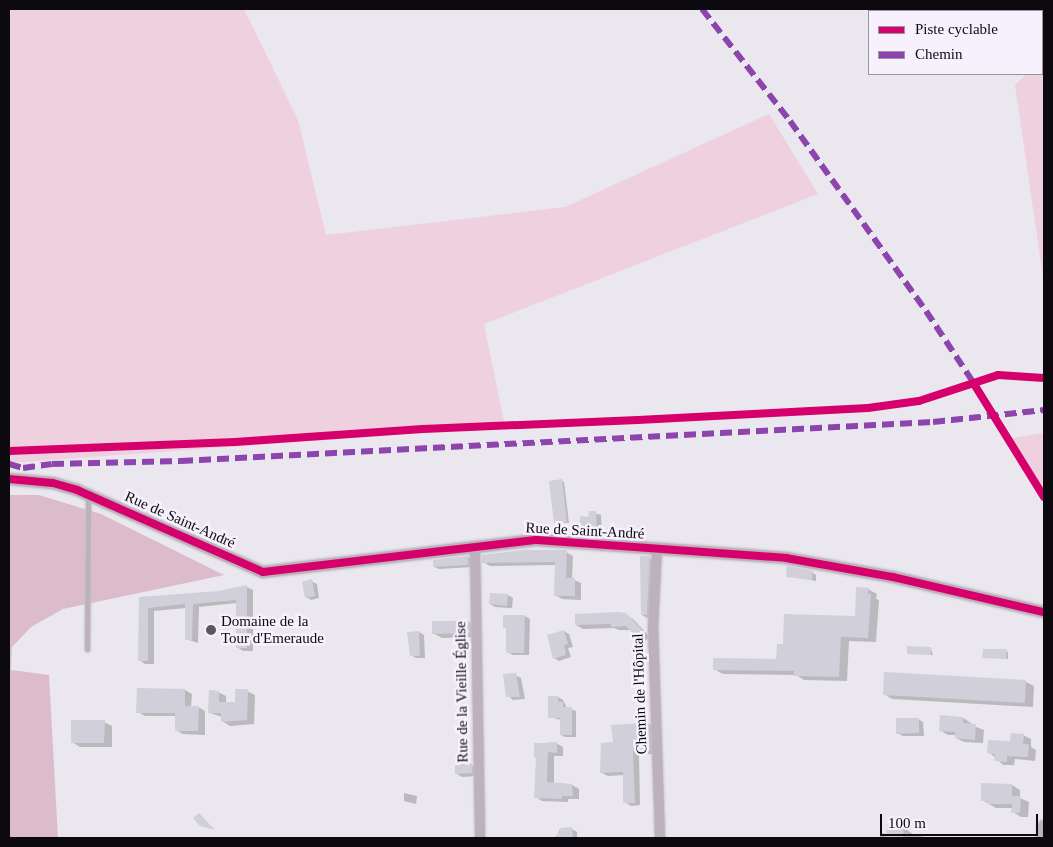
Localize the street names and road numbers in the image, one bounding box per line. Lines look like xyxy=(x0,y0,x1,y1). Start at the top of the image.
street label: Rue de Saint-André xyxy=(122,488,238,552)
street label: Rue de Saint-André xyxy=(525,519,645,543)
street label: Rue de la Vieille Église xyxy=(452,621,472,763)
street label: Chemin de l'Hôpital xyxy=(629,633,651,755)

